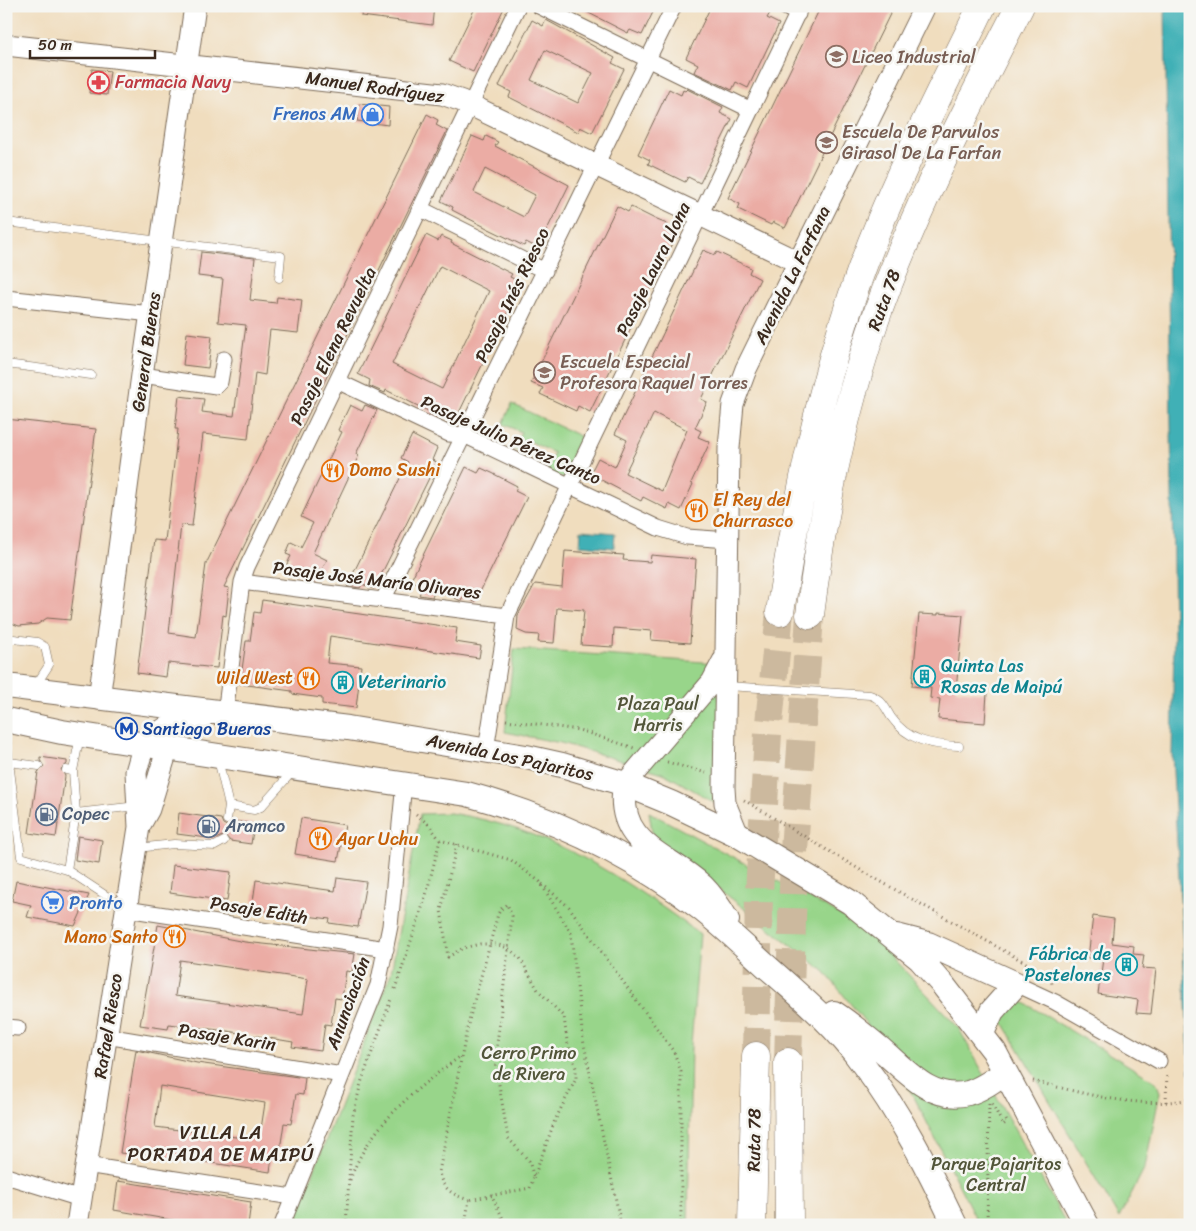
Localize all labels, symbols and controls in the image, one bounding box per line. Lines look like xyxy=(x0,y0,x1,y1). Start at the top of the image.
scale bar xyxy=(30,28,155,60)
text: 50 m xyxy=(38,32,73,58)
place label: Liceo Industrial xyxy=(852,41,977,73)
school or university icon: Liceo Industrial xyxy=(824,45,848,69)
street label: Manuel Rodríguez xyxy=(304,61,447,113)
place label: Farmacia Navy xyxy=(115,66,232,98)
pharmacy icon: Farmacia Navy xyxy=(87,70,111,94)
place label: Frenos AM xyxy=(273,98,357,130)
shop icon: Frenos AM xyxy=(361,102,385,126)
place label: Escuela De Parvulos Girasol De La Farfan xyxy=(842,116,1001,169)
school or university icon: Escuela De Parvulos Girasol De La Farfan xyxy=(814,130,838,154)
street label: Pasaje Laura Llona xyxy=(607,196,700,342)
street label: Avenida La Farfana xyxy=(744,200,840,351)
street label: Pasaje Inés Riesco xyxy=(465,222,559,368)
street label: Pasaje Elena Revuelta xyxy=(281,261,385,431)
street label: Ruta 78 xyxy=(858,265,910,335)
street label: General Bueras xyxy=(122,289,170,414)
place label: Escuela Especial Profesora Raquel Torres xyxy=(560,346,748,399)
school or university icon: Escuela Especial Profesora Raquel Torres xyxy=(532,360,556,384)
street label: Pasaje Julio Pérez Canto xyxy=(416,386,606,494)
place label: Domo Sushi xyxy=(349,454,441,486)
restaurant icon: Domo Sushi xyxy=(321,458,345,482)
place label: El Rey del Churrasco xyxy=(713,484,793,537)
restaurant icon: El Rey del Churrasco xyxy=(685,498,709,522)
street label: Pasaje José María Olivares xyxy=(271,551,484,609)
place label: Quinta Las Rosas de Maipú xyxy=(941,650,1062,703)
place label: Wild West xyxy=(216,662,293,694)
building icon: Quinta Las Rosas de Maipú xyxy=(913,664,937,688)
restaurant icon: Wild West xyxy=(297,666,321,690)
place label: Veterinario xyxy=(358,666,446,698)
building icon: Veterinario xyxy=(330,670,354,694)
park label: Plaza Paul Harris xyxy=(617,688,700,741)
place label: Santiago Bueras xyxy=(142,713,272,745)
metro station icon: Santiago Bueras xyxy=(114,717,138,741)
street label: Avenida Los Pajaritos xyxy=(423,723,597,790)
place label: Copec xyxy=(62,798,110,830)
fuel station icon: Copec xyxy=(34,802,58,826)
place label: Aramco xyxy=(224,810,285,842)
fuel station icon: Aramco xyxy=(197,814,221,838)
place label: Ayar Uchu xyxy=(335,823,418,855)
restaurant icon: Ayar Uchu xyxy=(308,827,332,851)
place label: Pronto xyxy=(69,887,123,919)
street label: Pasaje Edith xyxy=(208,887,310,933)
supermarket icon: Pronto xyxy=(41,891,65,915)
place label: Mano Santo xyxy=(64,921,158,953)
restaurant icon: Mano Santo xyxy=(162,925,186,949)
place label: Fábrica de Pastelones xyxy=(1024,938,1112,991)
street label: Anunciación xyxy=(316,952,380,1055)
building icon: Fábrica de Pastelones xyxy=(1115,952,1139,976)
street label: Rafael Riesco xyxy=(84,971,132,1081)
street label: Pasaje Karin xyxy=(176,1013,278,1061)
park label: Cerro Primo de Rivera xyxy=(482,1037,576,1090)
street label: Ruta 78 xyxy=(737,1108,771,1172)
district label: VILLA LA PORTADA DE MAIPÚ xyxy=(127,1116,315,1171)
park label: Parque Pajaritos Central xyxy=(931,1148,1062,1201)

